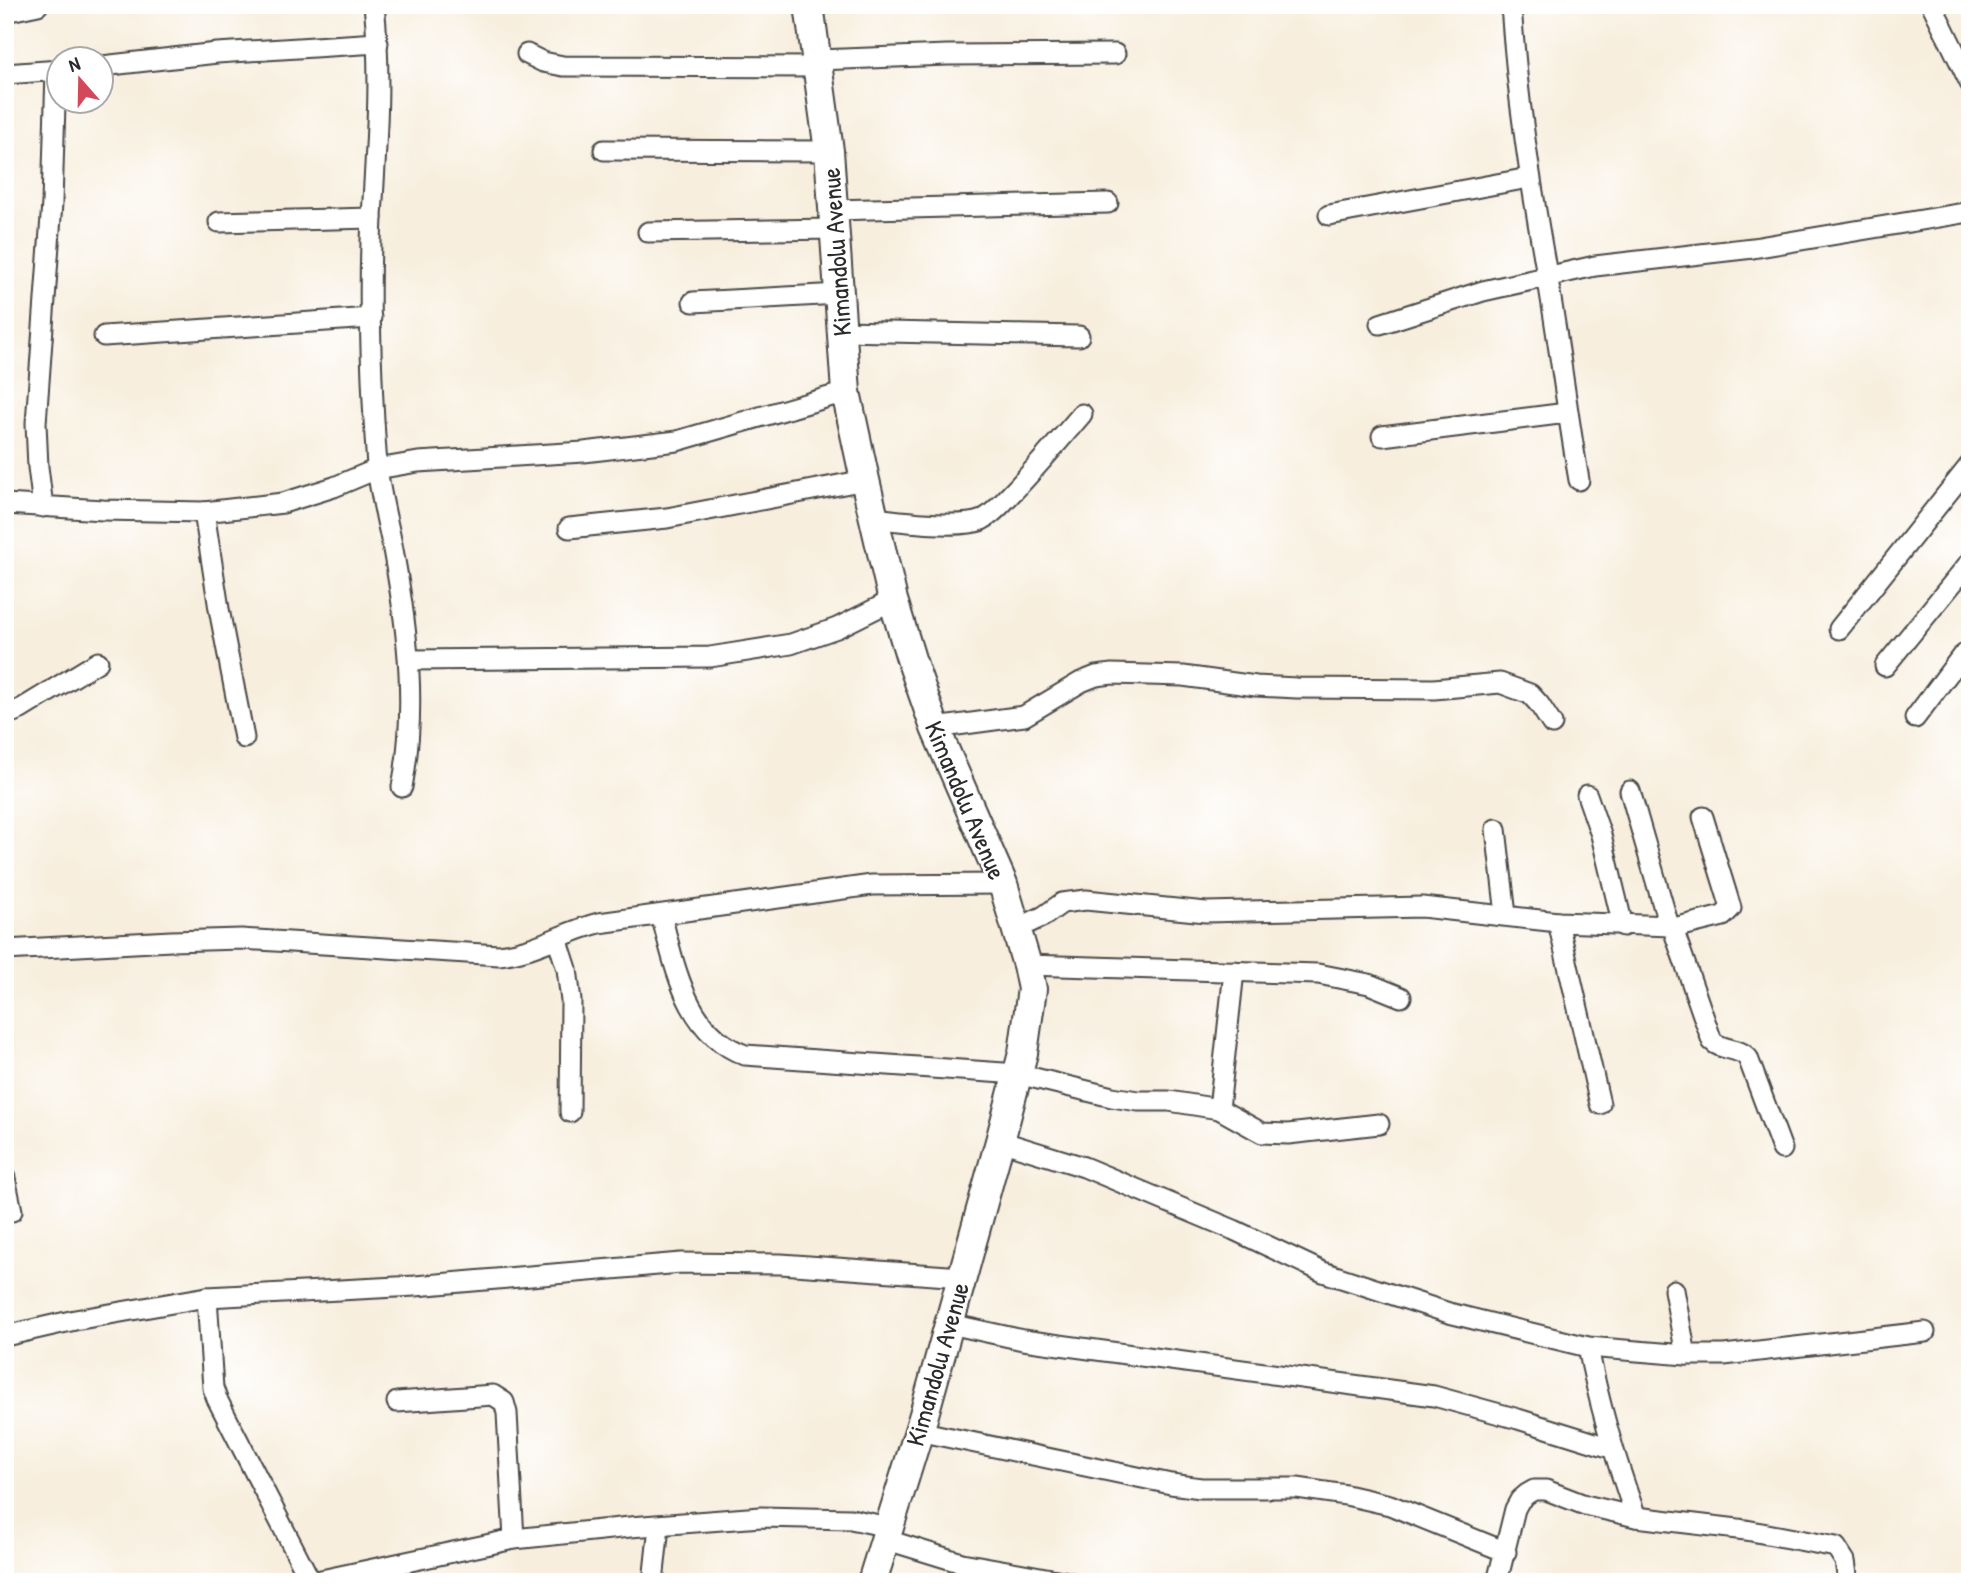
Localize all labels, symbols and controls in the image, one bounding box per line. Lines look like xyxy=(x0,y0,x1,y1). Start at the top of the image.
north arrow xyxy=(46,46,116,116)
text: N xyxy=(65,50,83,78)
street label: Kimandolu Avenue xyxy=(813,167,859,337)
street label: Kimandolu Avenue xyxy=(917,715,1015,885)
street label: Kimandolu Avenue xyxy=(897,1278,977,1450)

